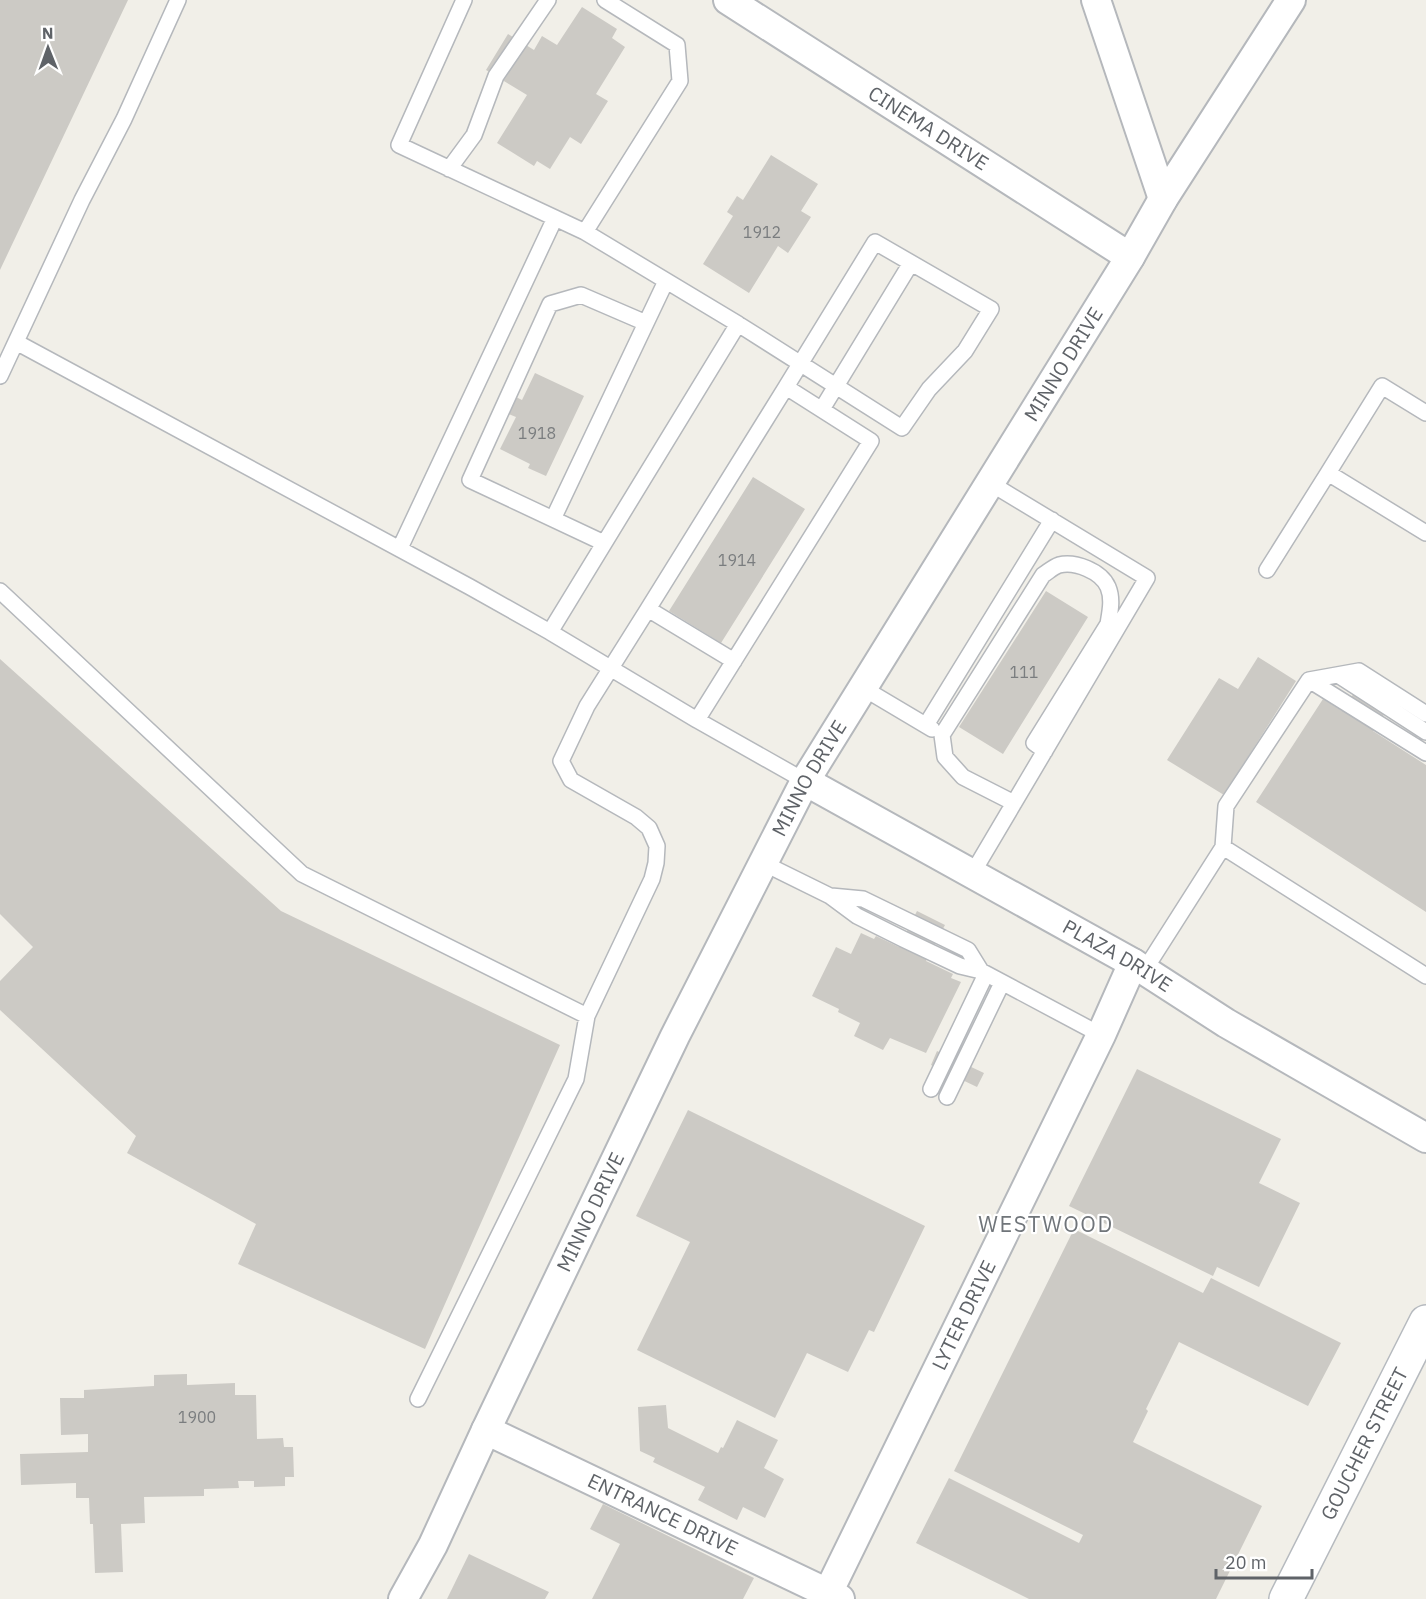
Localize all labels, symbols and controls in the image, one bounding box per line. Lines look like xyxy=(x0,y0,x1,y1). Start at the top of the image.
north arrow xyxy=(18,18,78,78)
text: N xyxy=(42,23,54,43)
street label: CINEMA DRIVE xyxy=(863,79,994,176)
house number: 1912 xyxy=(743,222,781,242)
street label: MINNO DRIVE xyxy=(1017,302,1109,426)
house number: 1918 xyxy=(518,423,556,443)
house number: 1914 xyxy=(718,550,756,570)
house number: 111 xyxy=(1010,662,1038,682)
street label: MINNO DRIVE xyxy=(765,715,852,841)
street label: PLAZA DRIVE xyxy=(1058,913,1178,998)
street label: MINNO DRIVE xyxy=(550,1148,630,1276)
district label: WESTWOOD xyxy=(978,1209,1114,1238)
street label: LYTER DRIVE xyxy=(925,1255,1002,1374)
street label: GOUCHER STREET xyxy=(1314,1362,1414,1524)
house number: 1900 xyxy=(178,1407,216,1427)
street label: ENTRANCE DRIVE xyxy=(583,1466,743,1561)
scale bar xyxy=(1216,1542,1312,1580)
text: 20 m xyxy=(1225,1551,1267,1574)

